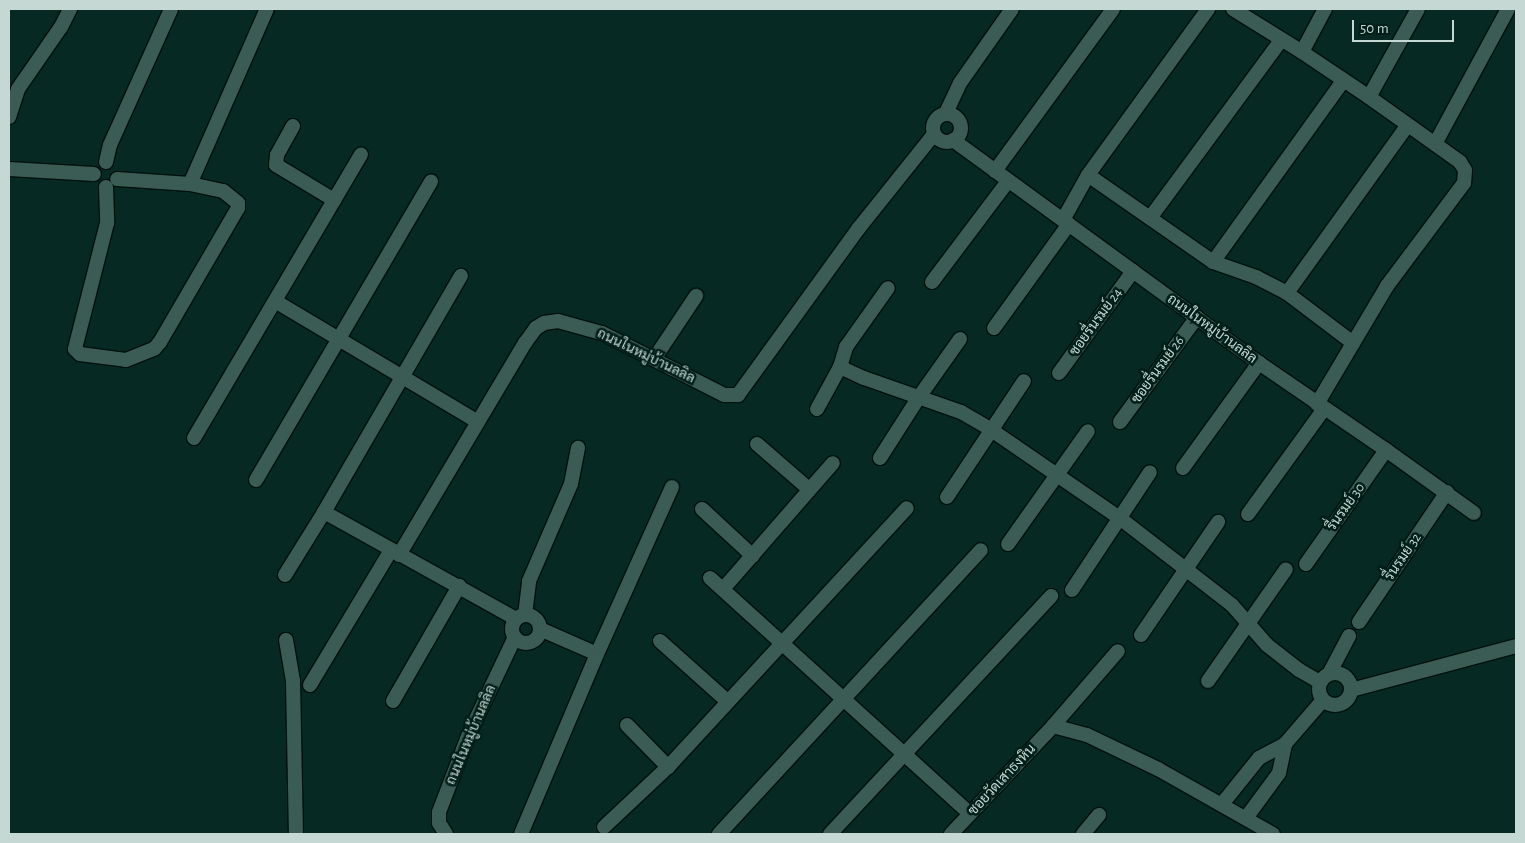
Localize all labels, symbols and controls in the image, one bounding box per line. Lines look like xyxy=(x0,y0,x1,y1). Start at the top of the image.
scale bar xyxy=(1355,10,1458,42)
text: 50 m xyxy=(1360,21,1389,36)
street label: ซอยรื่นรมย์ 24 xyxy=(1066,285,1126,359)
street label: ถนนในหมู่บ้านลลิล xyxy=(1164,291,1260,367)
street label: ถนนในหมู่บ้านลลิล xyxy=(594,325,698,387)
street label: ซอยรื่นรมย์ 26 xyxy=(1128,333,1188,407)
street label: รื่นรมย์ 30 xyxy=(1323,480,1369,534)
street label: รื่นรมย์ 32 xyxy=(1381,530,1425,584)
street label: ถนนในหมู่บ้านลลิล xyxy=(442,683,500,787)
street label: ซอยวัดเสาธงหิน xyxy=(965,741,1039,819)

